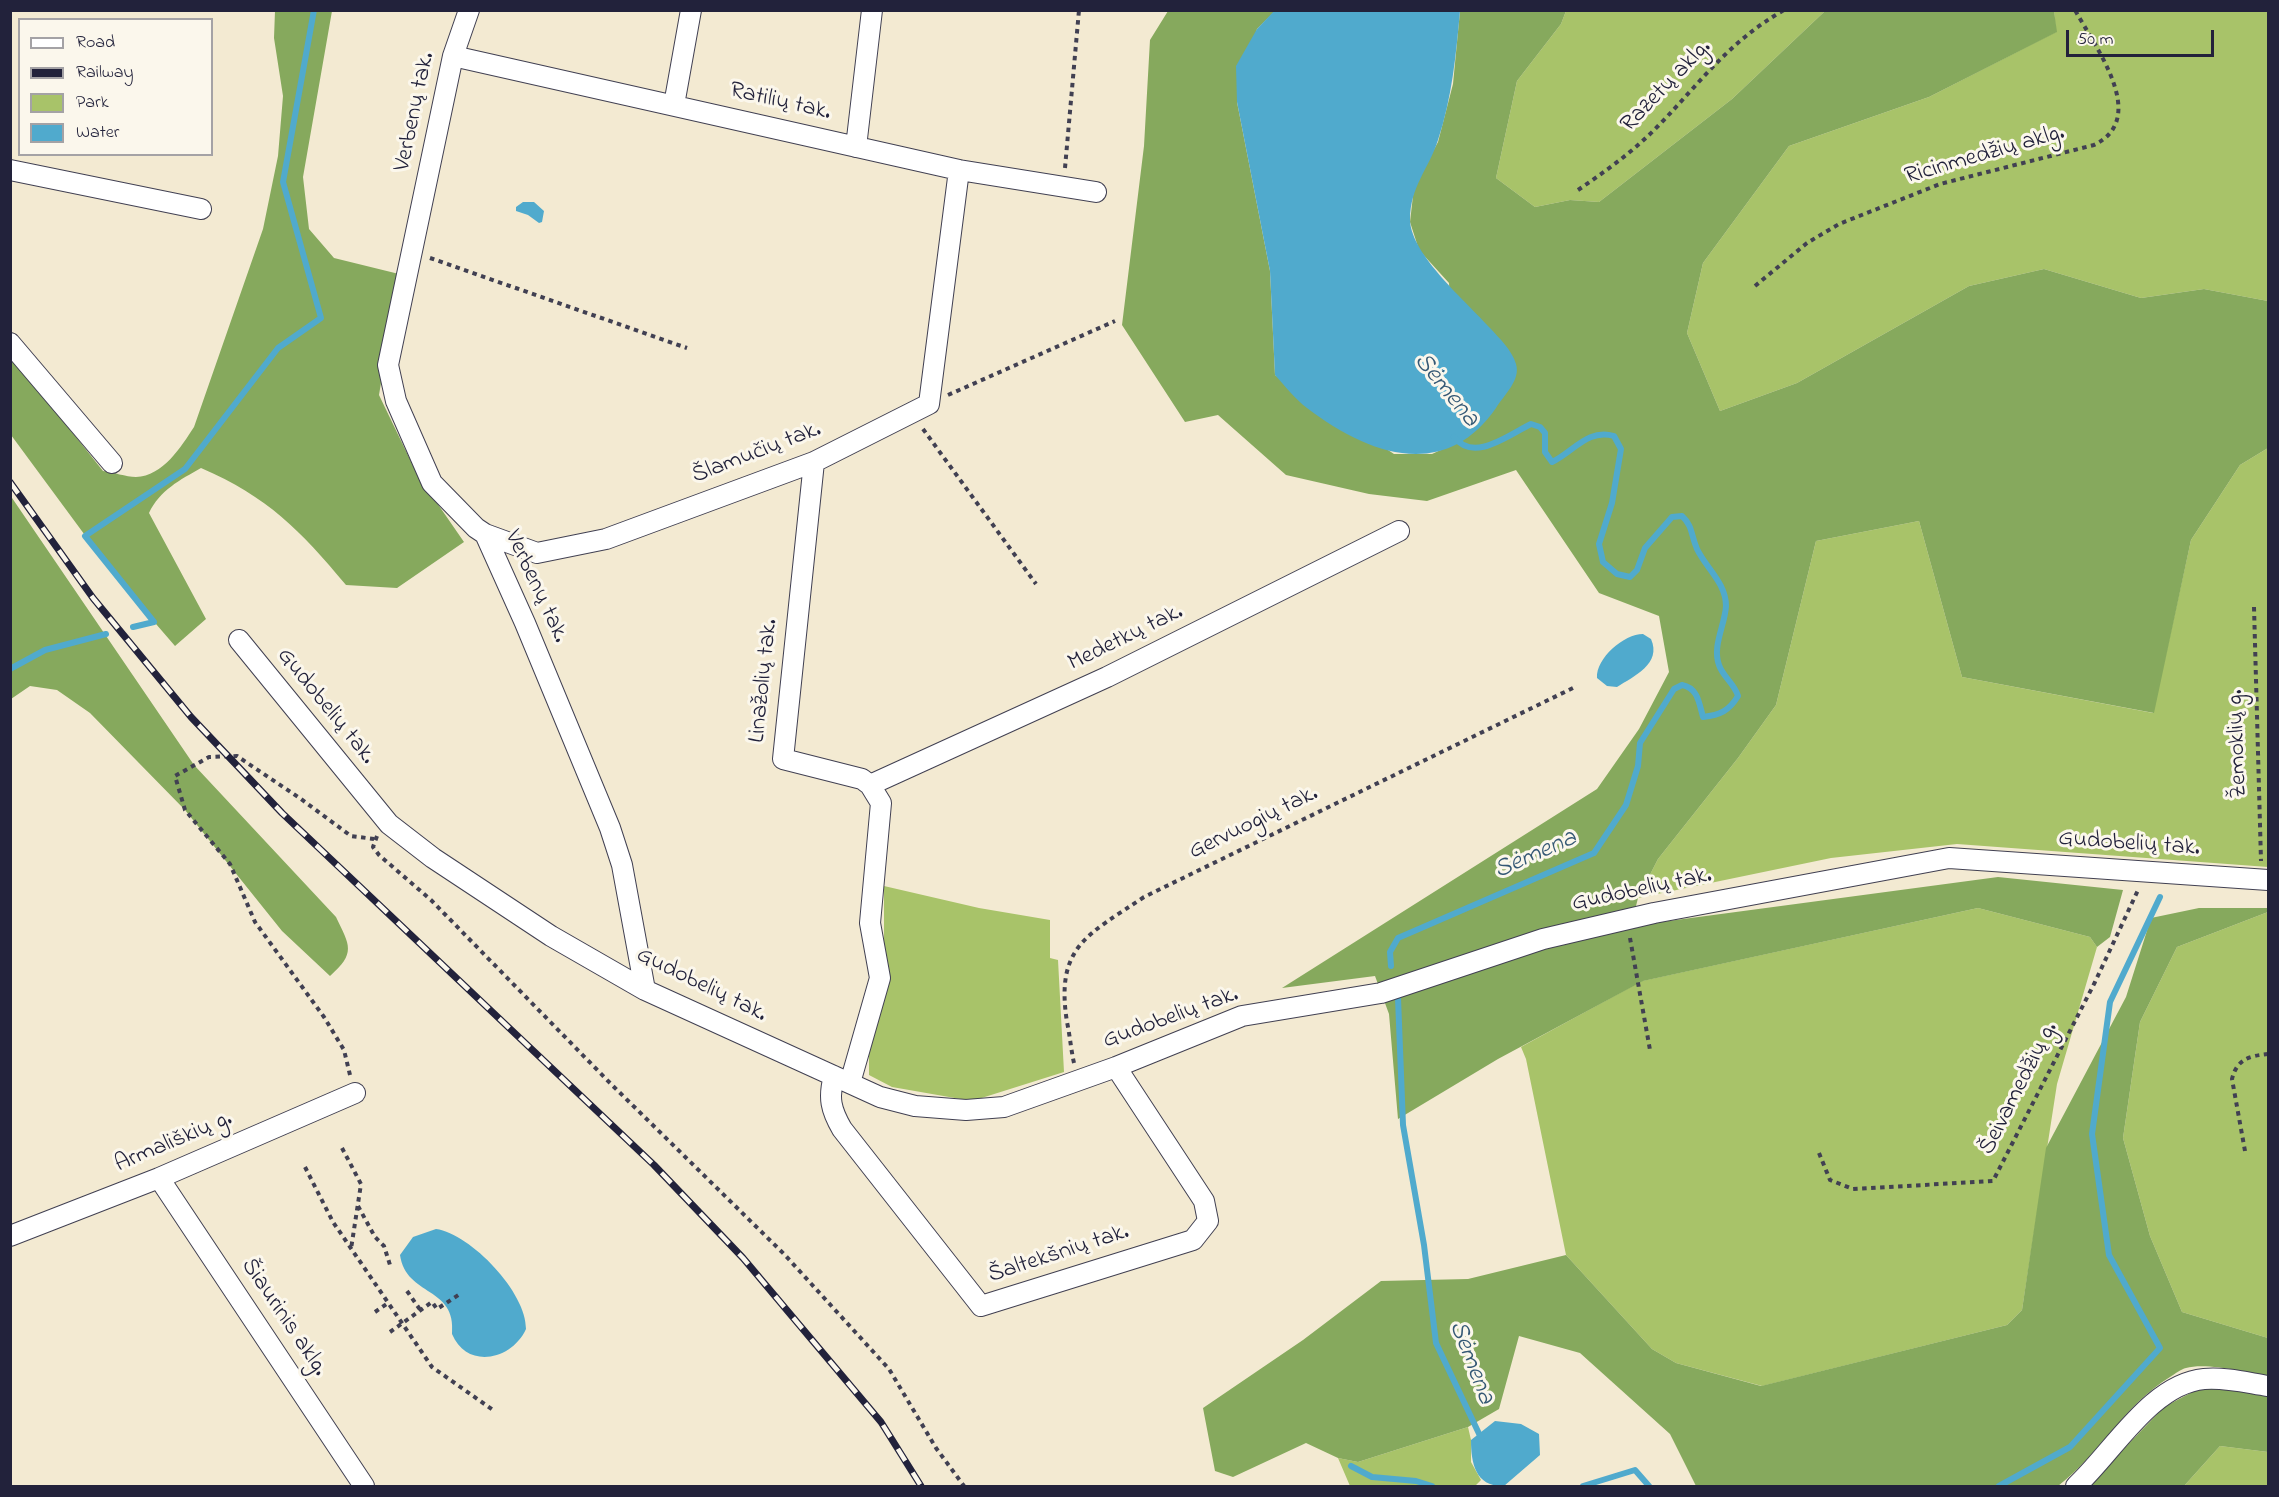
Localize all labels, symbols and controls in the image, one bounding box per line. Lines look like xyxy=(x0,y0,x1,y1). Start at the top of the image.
legend xyxy=(18,18,213,156)
scale bar xyxy=(2069,18,2218,56)
text: 50 m xyxy=(2077,27,2114,53)
text: Road xyxy=(76,30,115,56)
street label: Razetų aklg. xyxy=(1616,35,1718,139)
street label: Verbenų tak. xyxy=(389,50,443,174)
text: Railway xyxy=(76,60,133,86)
street label: Ratilių tak. xyxy=(727,77,833,129)
text: Park xyxy=(76,90,109,116)
street label: Ricinmedžių aklg. xyxy=(1902,119,2068,193)
text: Water xyxy=(76,120,119,146)
water label: Sėmena xyxy=(1405,347,1485,435)
street label: Šlamučių tak. xyxy=(688,416,826,492)
street label: Verbenų tak. xyxy=(496,526,574,648)
street label: Medetkų tak. xyxy=(1064,599,1188,679)
street label: Linažolių tak. xyxy=(744,618,786,744)
street label: Gudobelių tak. xyxy=(269,643,381,771)
street label: Žemoklių g. xyxy=(2223,689,2255,799)
street label: Gervuogių tak. xyxy=(1185,780,1323,868)
water label: Sėmena xyxy=(1490,824,1582,888)
street label: Gudobelių tak. xyxy=(2057,826,2201,864)
street label: Gudobelių tak. xyxy=(1570,862,1714,920)
street label: Gudobelių tak. xyxy=(631,942,771,1030)
street label: Gudobelių tak. xyxy=(1099,981,1243,1057)
street label: Šeivamedžių g. xyxy=(1974,1018,2066,1160)
street label: Armališkių g. xyxy=(111,1105,237,1181)
street label: Šaltekšnių tak. xyxy=(985,1219,1133,1291)
street label: Šiaurinis aklg. xyxy=(233,1254,333,1382)
water label: Sėmena xyxy=(1440,1317,1500,1409)

